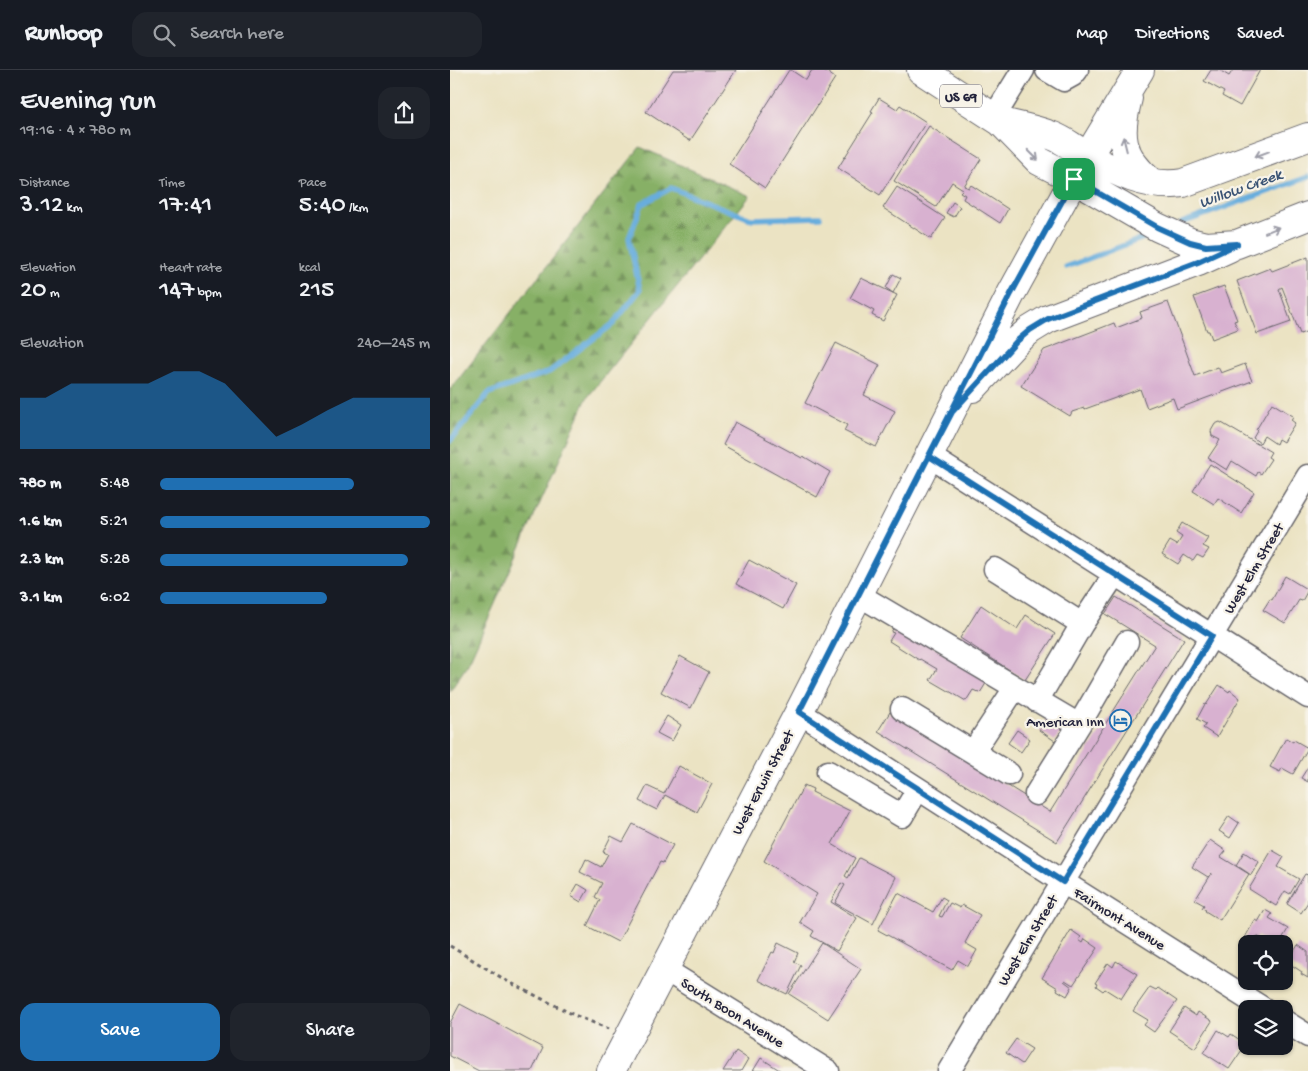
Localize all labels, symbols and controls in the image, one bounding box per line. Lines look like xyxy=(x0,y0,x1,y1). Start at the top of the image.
search box xyxy=(132,12,482,57)
text: Runloop xyxy=(25,20,102,49)
icon: search xyxy=(150,21,178,49)
text: Search here xyxy=(190,23,284,46)
text: Map xyxy=(1076,24,1108,45)
text: Directions xyxy=(1136,24,1209,45)
text: Saved xyxy=(1237,24,1283,45)
road number: US 69 xyxy=(940,85,982,108)
text: Evening run xyxy=(20,86,156,119)
button: share xyxy=(378,87,430,139)
text: 19:16 · 4 × 780 m xyxy=(20,122,131,141)
one-way arrow xyxy=(1120,137,1129,153)
one-way arrow xyxy=(1027,149,1039,161)
one-way arrow xyxy=(1255,150,1271,159)
pin xyxy=(1053,158,1095,200)
icon: arrive xyxy=(1060,165,1088,193)
water label: Willow Creek xyxy=(1197,166,1287,214)
text: Distance xyxy=(20,175,69,192)
text: Time xyxy=(159,175,185,192)
text: Pace xyxy=(299,175,326,192)
text: 3.12 xyxy=(20,192,63,221)
text: 17:41 xyxy=(159,192,212,221)
text: 5:40 xyxy=(299,192,346,221)
text: km xyxy=(63,200,83,217)
text: /km xyxy=(346,200,369,217)
one-way arrow xyxy=(1264,225,1280,234)
text: Elevation xyxy=(20,260,76,277)
text: Heart rate xyxy=(159,260,222,277)
text: kcal xyxy=(299,260,321,277)
text: 20 xyxy=(20,277,46,306)
text: 147 xyxy=(159,277,194,306)
text: 215 xyxy=(299,277,334,306)
text: m xyxy=(46,285,60,302)
text: bpm xyxy=(194,285,222,302)
text: Elevation xyxy=(20,335,84,354)
text: 240–245 m xyxy=(357,335,430,354)
text: 780 m xyxy=(20,475,61,494)
text: 5:48 xyxy=(100,475,130,494)
text: 1.6 km xyxy=(20,513,62,532)
text: 5:21 xyxy=(100,513,128,532)
street label: West Elm Street xyxy=(1221,519,1290,618)
text: 2.3 km xyxy=(20,551,63,570)
text: 5:28 xyxy=(100,551,130,570)
text: 3.1 km xyxy=(20,589,62,608)
text: 6:02 xyxy=(100,589,130,608)
hotel icon: American Inn xyxy=(1108,709,1132,733)
place label: American Inn xyxy=(1026,714,1104,732)
street label: West Erwin Street xyxy=(729,726,800,838)
street label: Fairmont Avenue xyxy=(1069,884,1168,955)
street label: West Elm Street xyxy=(995,891,1064,990)
map controls xyxy=(1238,935,1293,1055)
button: locate xyxy=(1238,935,1293,990)
street label: South Boon Avenue xyxy=(677,975,787,1053)
button: layers xyxy=(1238,1000,1293,1055)
button: Save xyxy=(20,1003,220,1061)
button: Share xyxy=(230,1003,430,1061)

